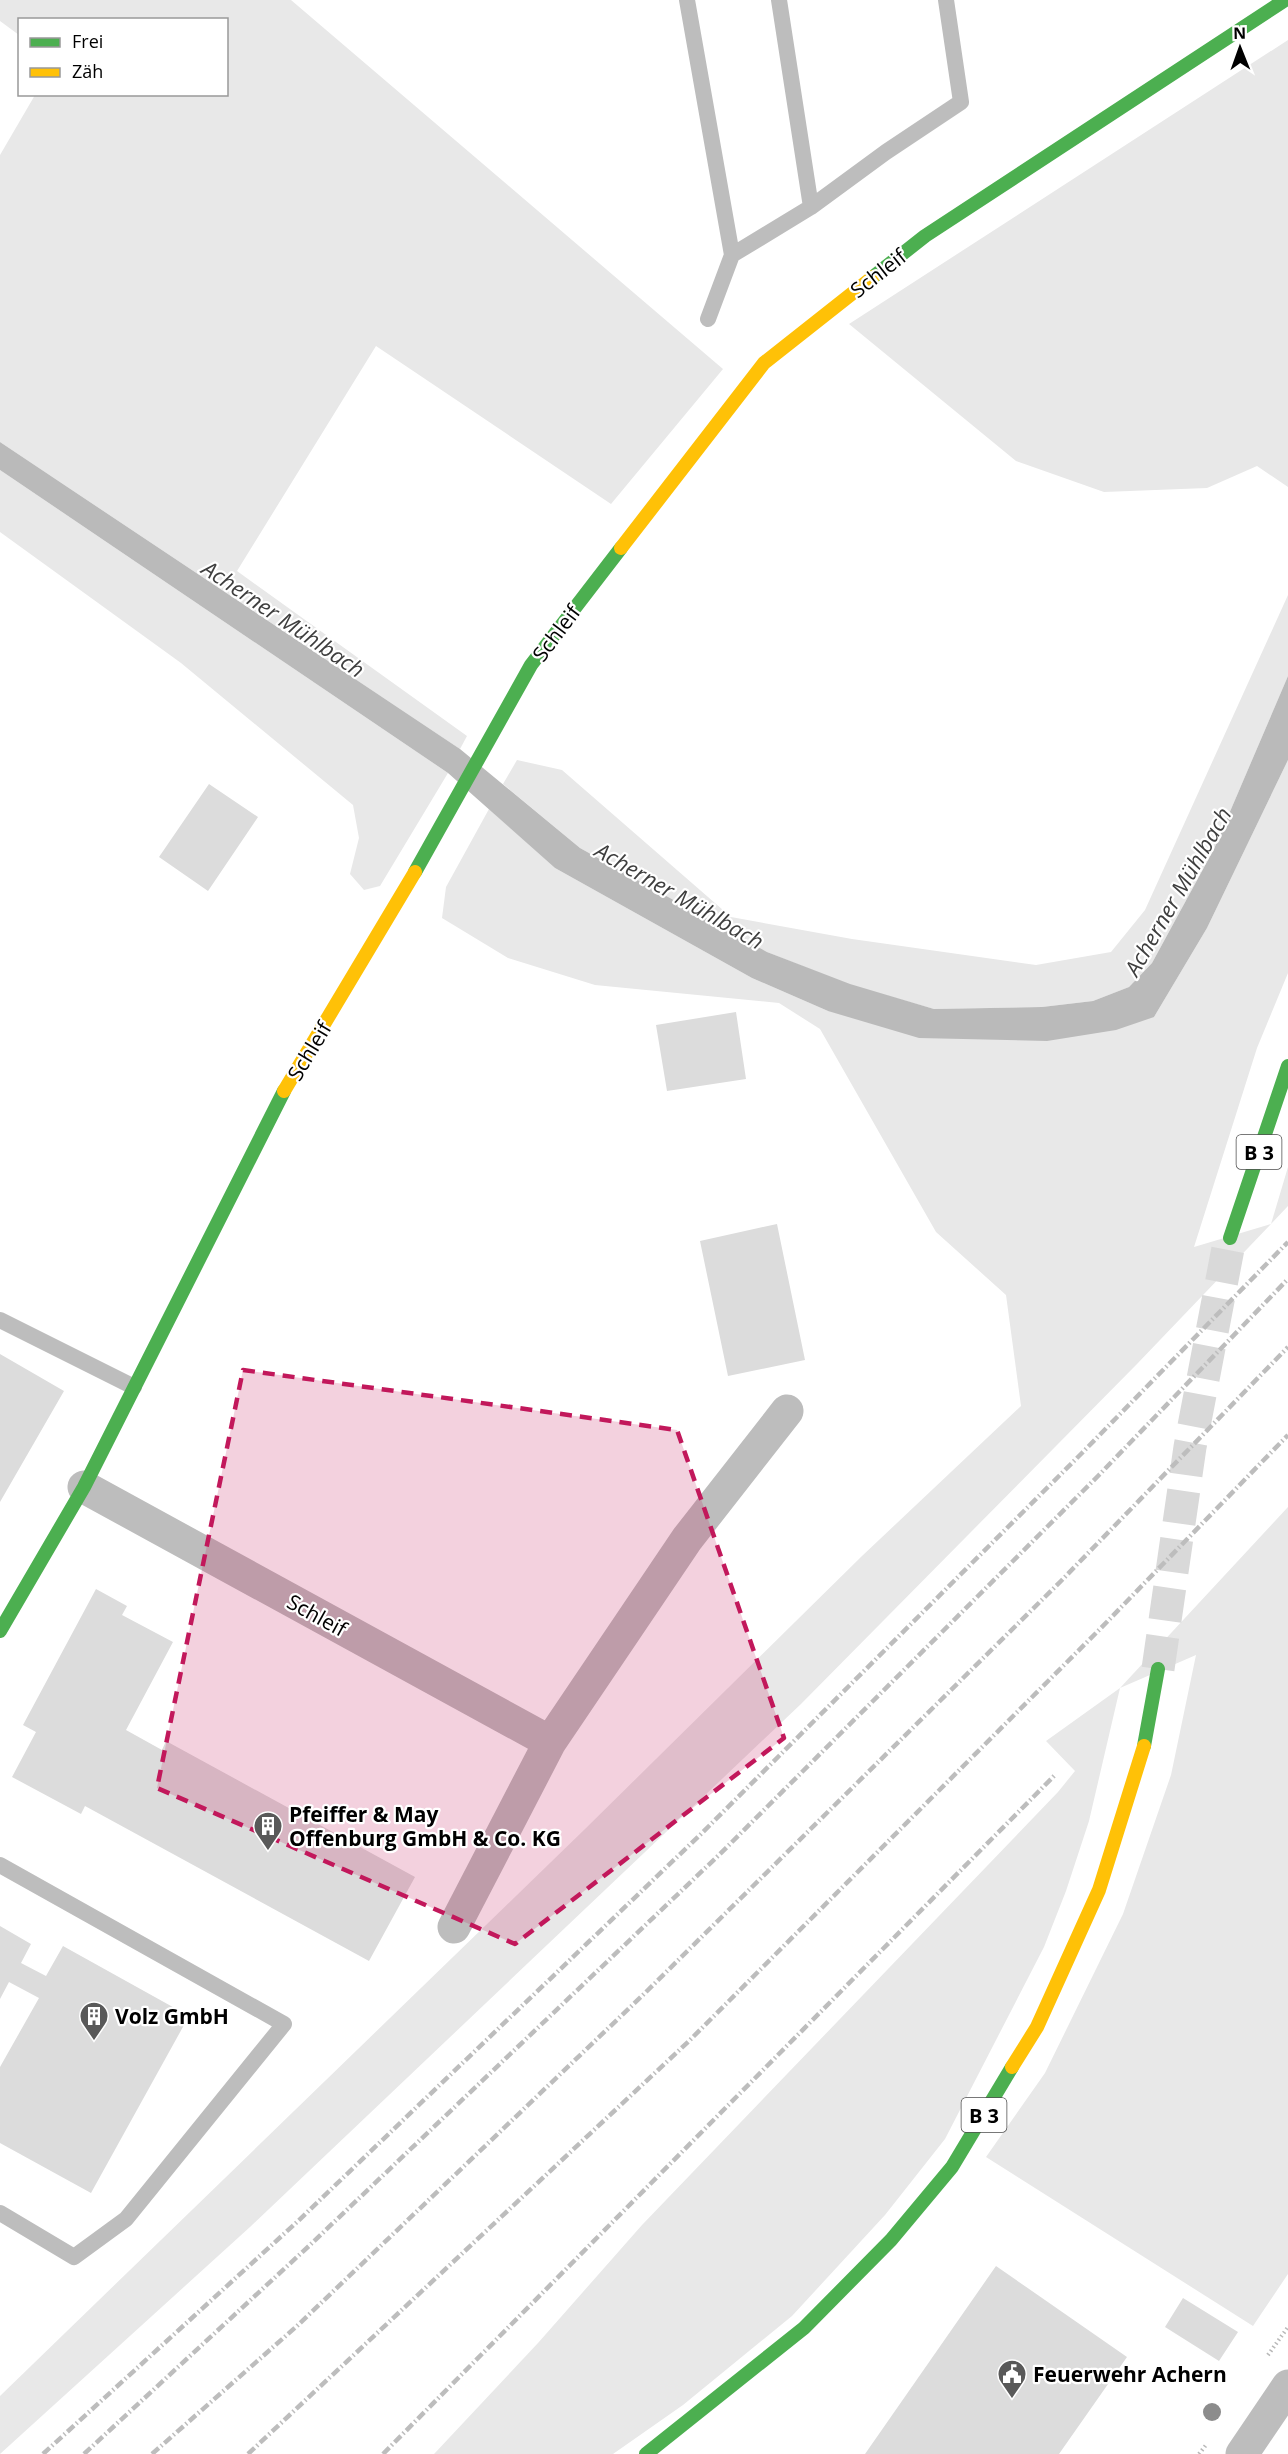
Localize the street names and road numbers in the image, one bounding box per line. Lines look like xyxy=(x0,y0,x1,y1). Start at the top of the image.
street label: Schleif xyxy=(844,241,913,304)
street label: Schleif xyxy=(526,598,588,667)
street label: Schleif xyxy=(281,1015,338,1086)
road number: B 3 xyxy=(1236,1135,1282,1169)
street label: Schleif xyxy=(282,1587,353,1644)
road number: B 3 xyxy=(962,2098,1006,2132)

